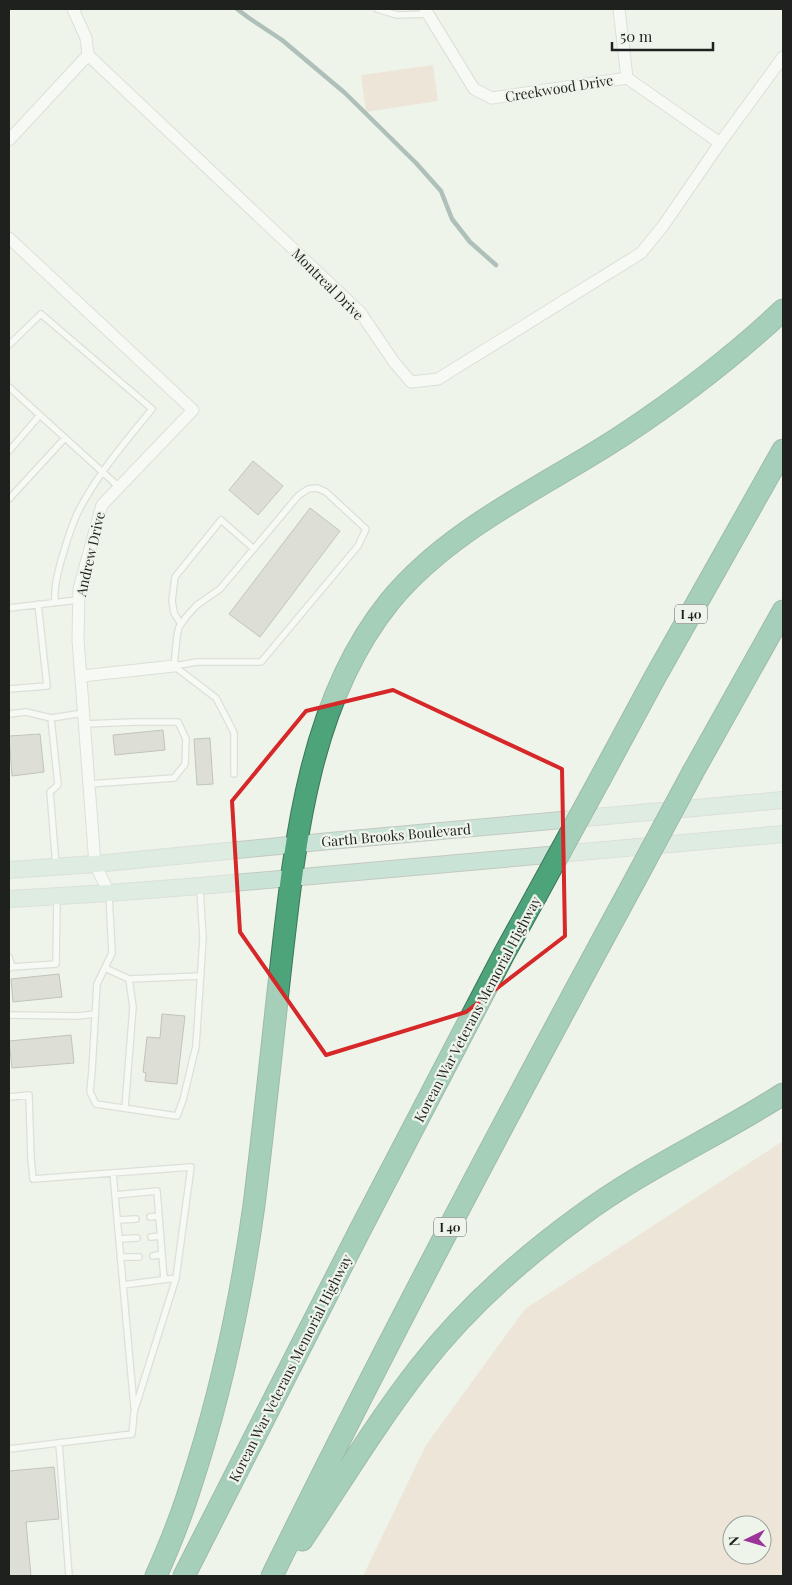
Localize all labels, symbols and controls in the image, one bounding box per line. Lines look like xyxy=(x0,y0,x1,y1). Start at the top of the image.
scale bar xyxy=(612,20,713,52)
text: 50 m xyxy=(620,26,653,46)
street label: Creekwood Drive xyxy=(504,70,614,106)
street label: Montreal Drive xyxy=(288,244,368,324)
street label: Andrew Drive xyxy=(71,510,109,599)
road number: I 40 xyxy=(675,604,707,624)
street label: Garth Brooks Boulevard xyxy=(320,819,472,851)
street label: Korean War Veterans Memorial Highway xyxy=(409,893,545,1125)
road number: I 40 xyxy=(434,1218,466,1236)
street label: Korean War Veterans Memorial Highway xyxy=(224,1251,356,1485)
north arrow xyxy=(722,1515,772,1565)
text: N xyxy=(724,1535,743,1547)

